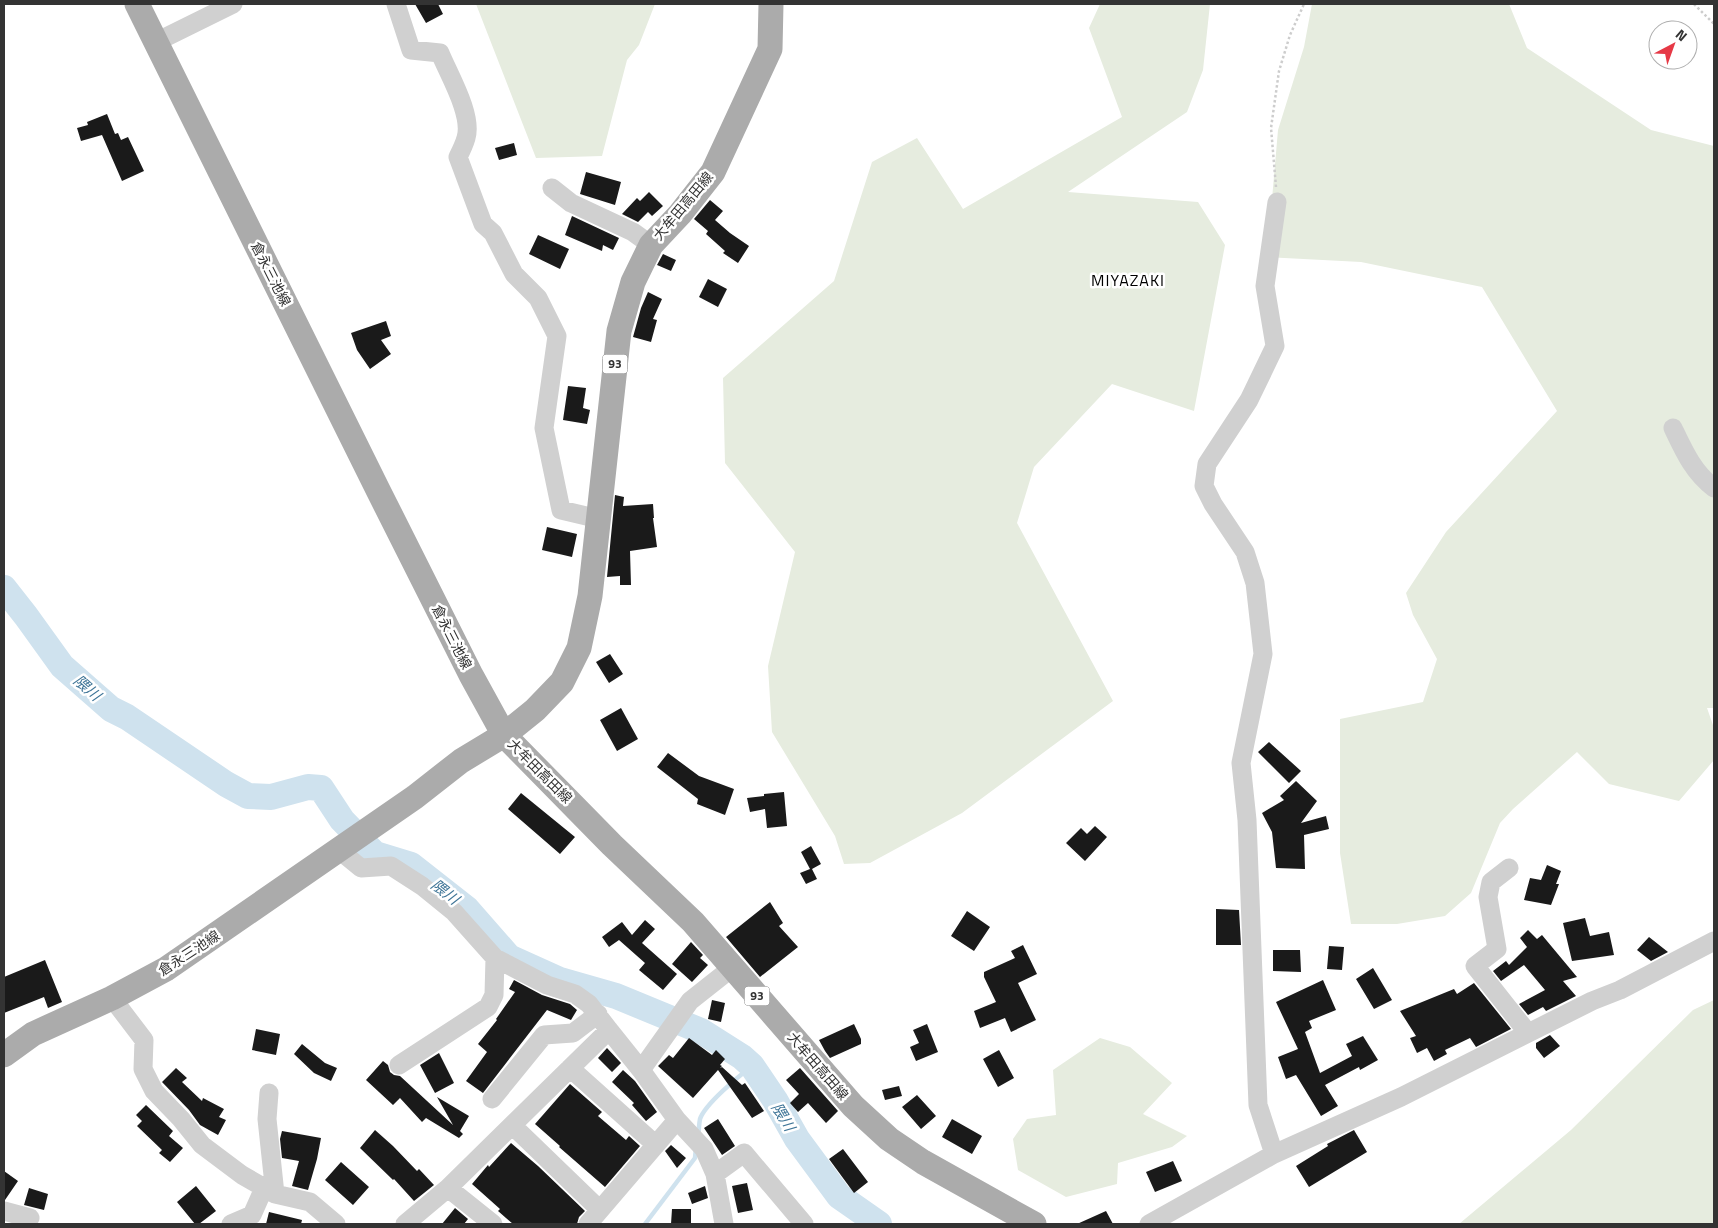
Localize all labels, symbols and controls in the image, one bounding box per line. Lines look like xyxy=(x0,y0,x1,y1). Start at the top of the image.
north arrow xyxy=(1648,20,1698,70)
text: N xyxy=(1671,24,1692,46)
street label: 大牟田高田線 xyxy=(648,167,718,245)
street label: 倉永三池線 xyxy=(246,238,297,310)
district label: MIYAZAKI xyxy=(1091,268,1165,292)
road number: 93 xyxy=(602,354,628,374)
street label: 倉永三池線 xyxy=(427,601,478,673)
water label: 隈川 xyxy=(68,669,108,707)
street label: 大牟田高田線 xyxy=(503,734,577,808)
water label: 隈川 xyxy=(426,873,466,911)
street label: 倉永三池線 xyxy=(154,925,224,980)
road number: 93 xyxy=(744,986,770,1006)
street label: 大牟田高田線 xyxy=(783,1027,854,1104)
water label: 隈川 xyxy=(766,1098,802,1137)

